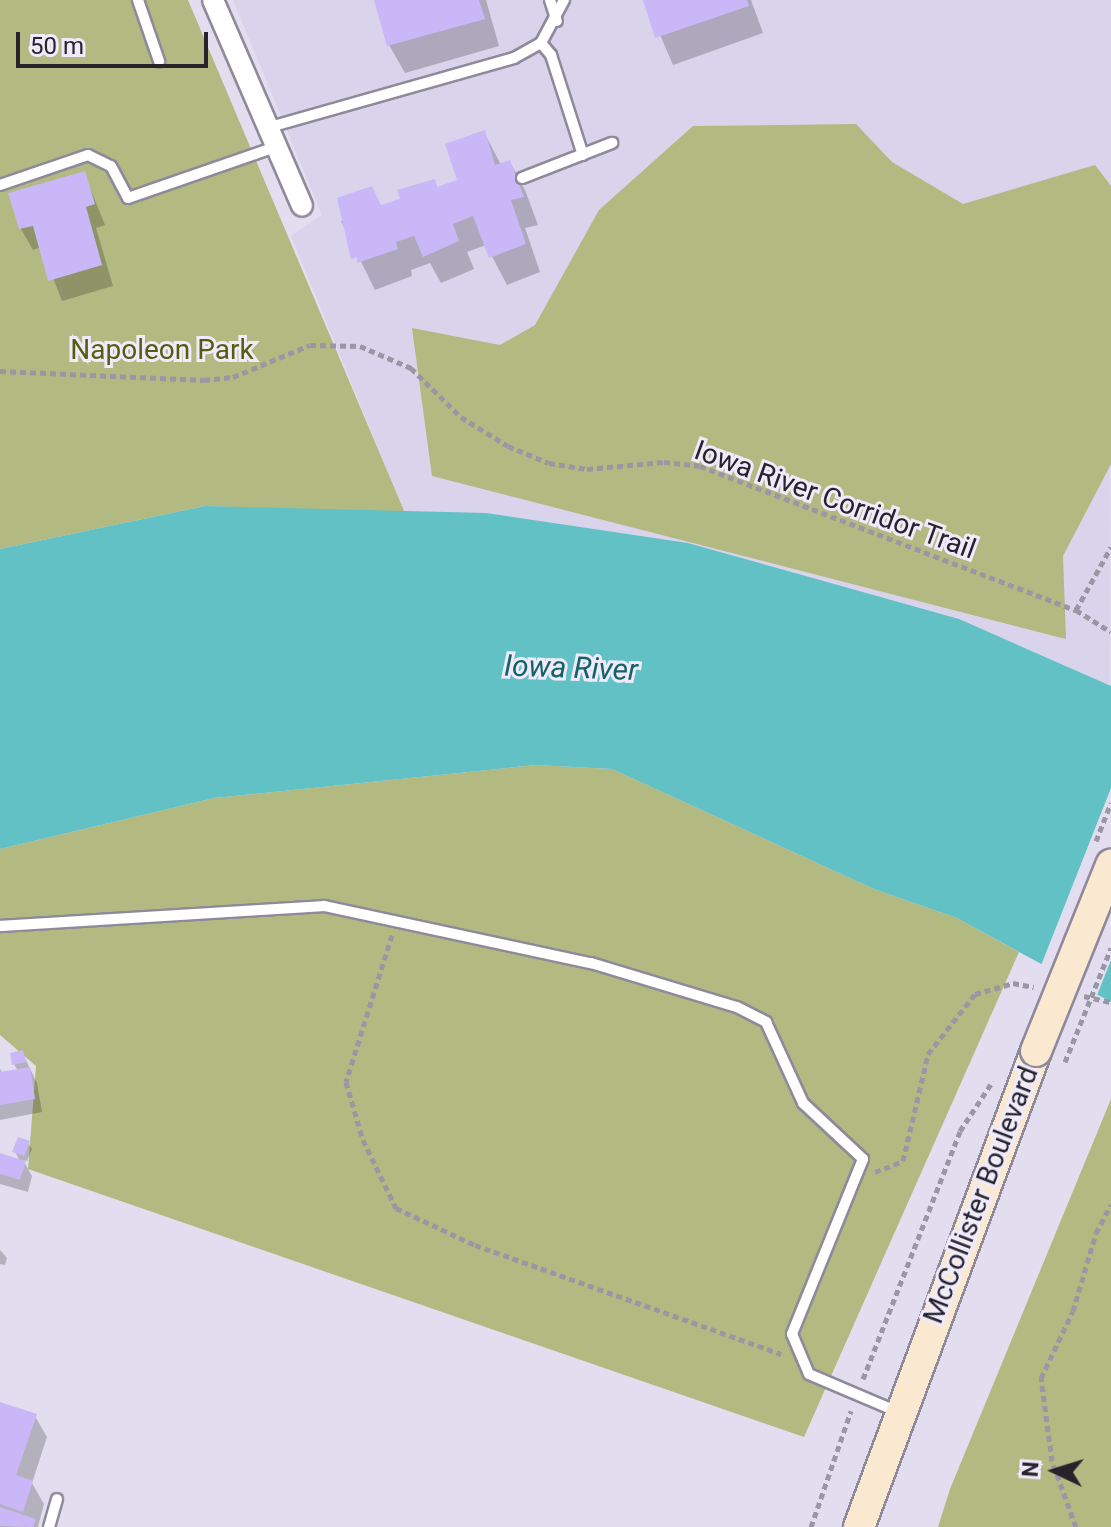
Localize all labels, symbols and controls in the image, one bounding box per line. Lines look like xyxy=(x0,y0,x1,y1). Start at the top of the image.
scale bar xyxy=(20,16,212,66)
text: 50 m xyxy=(30,32,84,60)
park label: Napoleon Park xyxy=(70,333,254,367)
street label: Iowa River Corridor Trail xyxy=(690,433,980,567)
water label: Iowa River xyxy=(504,648,638,688)
street label: McCollister Boulevard xyxy=(916,1062,1046,1328)
north arrow xyxy=(1015,1431,1095,1511)
text: N xyxy=(1018,1461,1044,1478)

